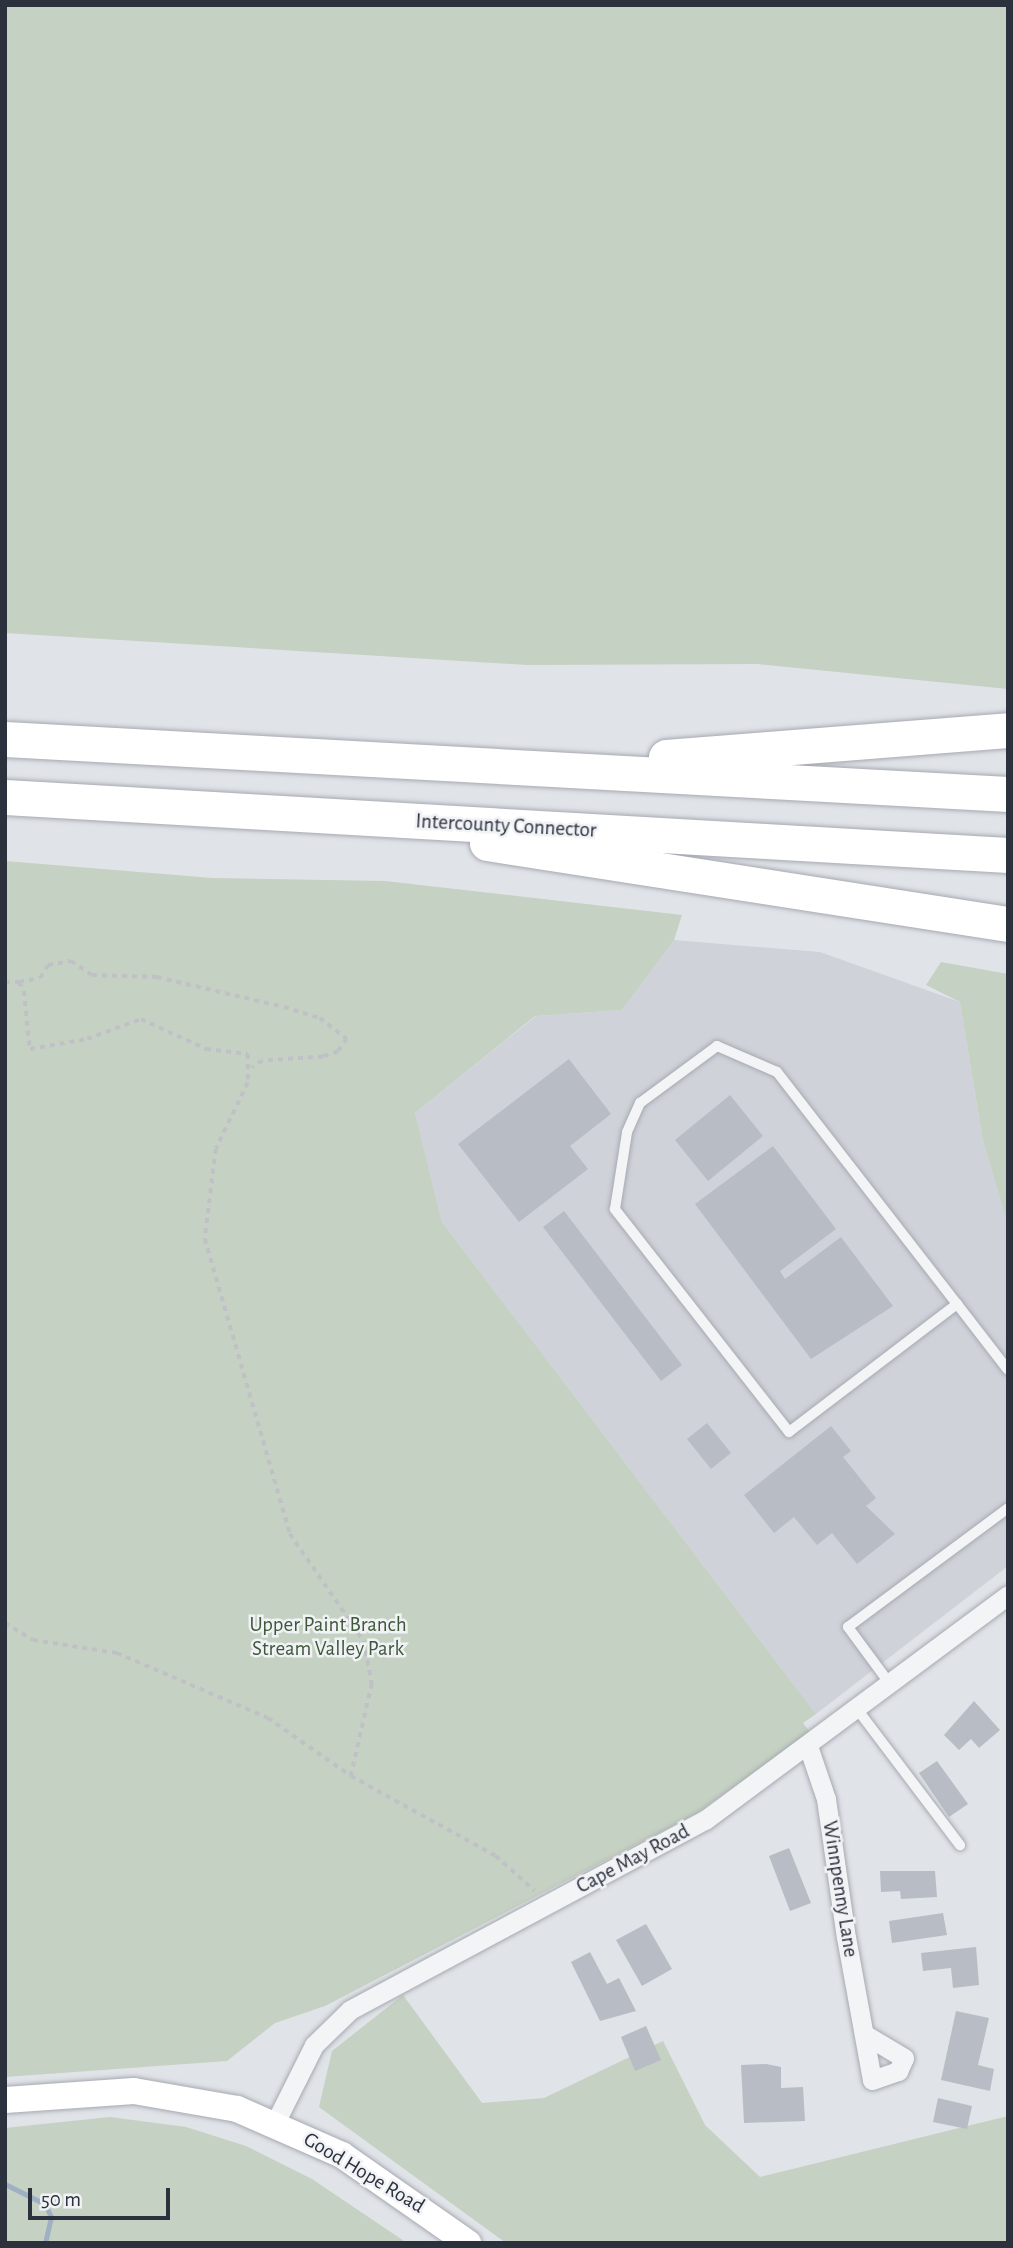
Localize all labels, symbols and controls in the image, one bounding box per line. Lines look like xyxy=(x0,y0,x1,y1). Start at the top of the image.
street label: Intercounty Connector xyxy=(415,809,597,843)
park label: Upper Paint Branch Stream Valley Park xyxy=(249,1612,407,1662)
street label: Cape May Road xyxy=(572,1819,694,1899)
street label: Winnpenny Lane xyxy=(817,1819,863,1959)
street label: Good Hope Road xyxy=(299,2127,429,2219)
scale bar xyxy=(32,2174,173,2218)
text: 50 m xyxy=(41,2189,81,2210)

